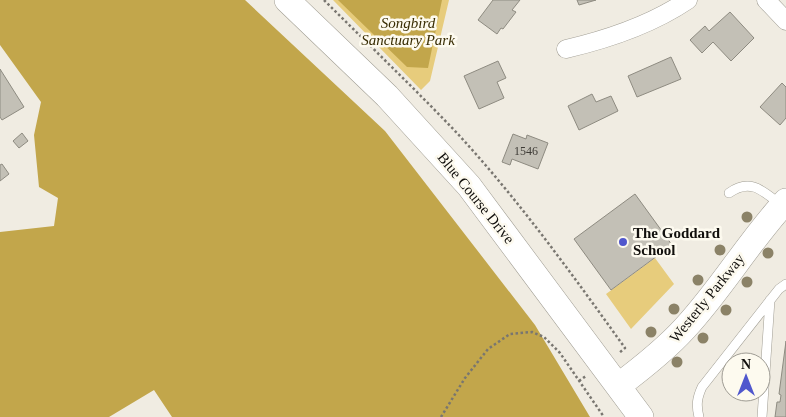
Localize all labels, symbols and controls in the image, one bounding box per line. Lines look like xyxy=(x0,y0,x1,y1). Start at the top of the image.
park label: Songbird Sanctuary Park xyxy=(361,15,455,48)
house number: 1546 xyxy=(514,144,538,158)
street label: Blue Course Drive xyxy=(434,149,518,247)
place label: The Goddard School xyxy=(633,225,721,258)
marker: The Goddard School xyxy=(617,236,629,248)
street label: Westerly Parkway xyxy=(666,250,748,345)
north arrow xyxy=(721,352,771,402)
text: N xyxy=(741,357,751,372)

